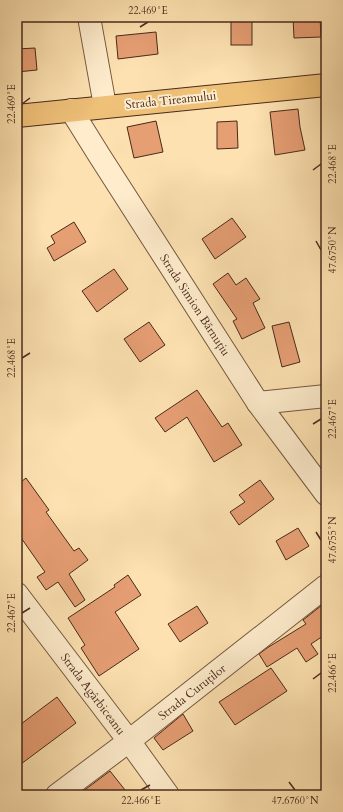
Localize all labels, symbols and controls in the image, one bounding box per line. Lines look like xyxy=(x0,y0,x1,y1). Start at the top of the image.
text: 22.469°E xyxy=(128,4,168,18)
text: 22.469°E xyxy=(5,84,19,124)
street label: Strada Tireamului xyxy=(125,87,218,113)
text: 22.468°E xyxy=(326,144,340,184)
text: 47.6750°N xyxy=(326,226,340,273)
street label: Strada Simion Bărnuțiu xyxy=(156,251,234,359)
text: 22.468°E xyxy=(5,338,19,378)
text: 22.467°E xyxy=(326,399,340,439)
text: 47.6755°N xyxy=(326,516,340,563)
text: 22.467°E xyxy=(5,593,19,633)
street label: Strada Agârbiceanu xyxy=(57,650,129,738)
text: 22.466°E xyxy=(326,653,340,693)
street label: Strada Curuților xyxy=(155,660,230,724)
text: 22.466°E xyxy=(121,794,161,808)
text: 47.6760°N xyxy=(272,794,319,808)

